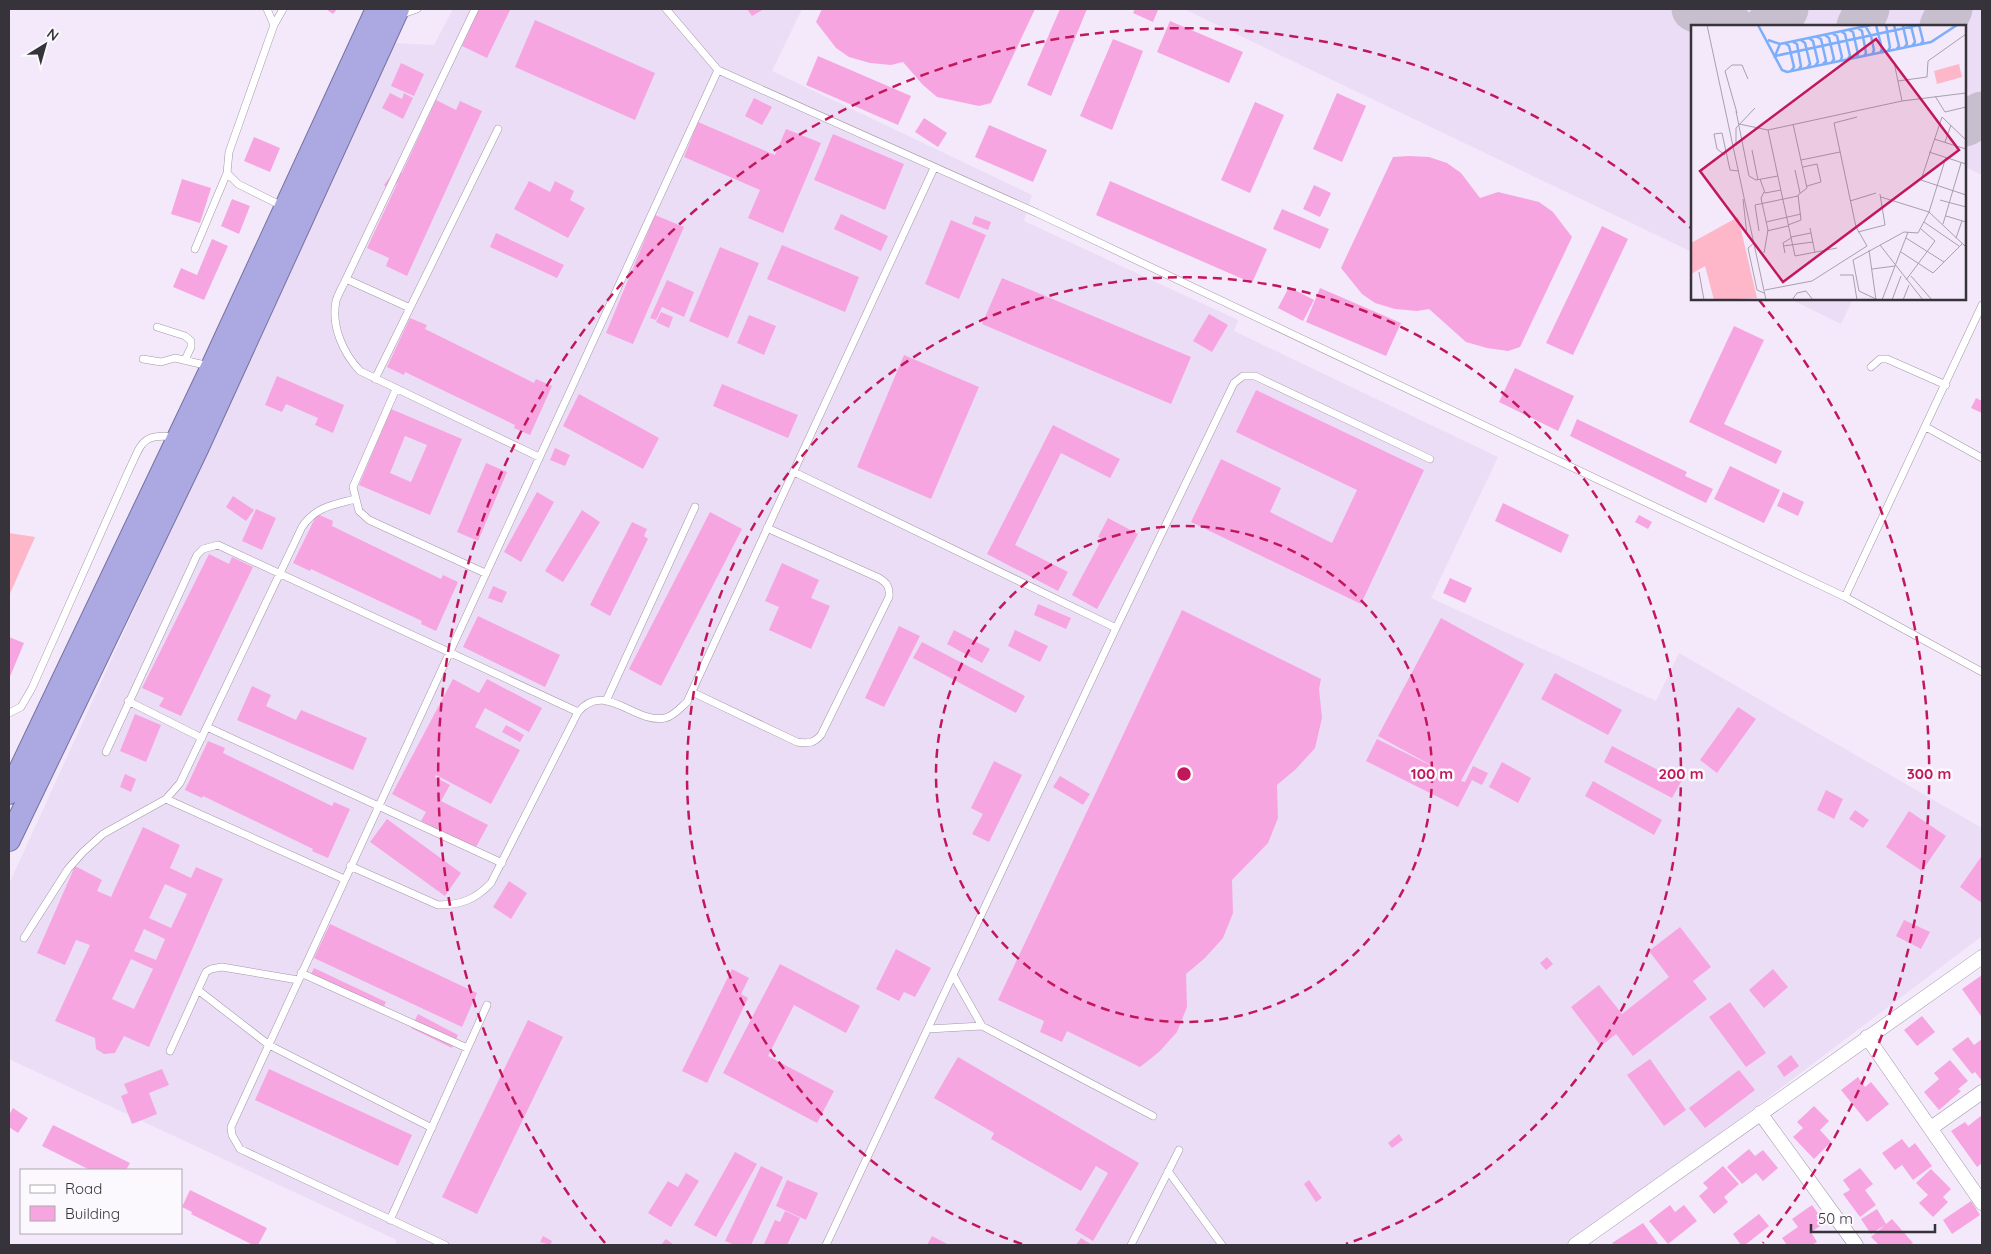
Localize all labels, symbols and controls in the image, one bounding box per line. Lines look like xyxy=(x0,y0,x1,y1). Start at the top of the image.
north arrow xyxy=(20,20,70,70)
text: N xyxy=(43,24,62,45)
inset map xyxy=(1691,25,1966,300)
text: 100 m xyxy=(1411,764,1453,783)
text: 200 m xyxy=(1659,764,1704,783)
text: 300 m xyxy=(1907,764,1951,783)
centre of rings xyxy=(1175,765,1193,783)
legend xyxy=(20,1169,182,1234)
text: Road xyxy=(65,1179,102,1198)
scale bar xyxy=(1811,1202,1935,1234)
text: Building xyxy=(65,1204,120,1223)
text: 50 m xyxy=(1818,1209,1853,1228)

